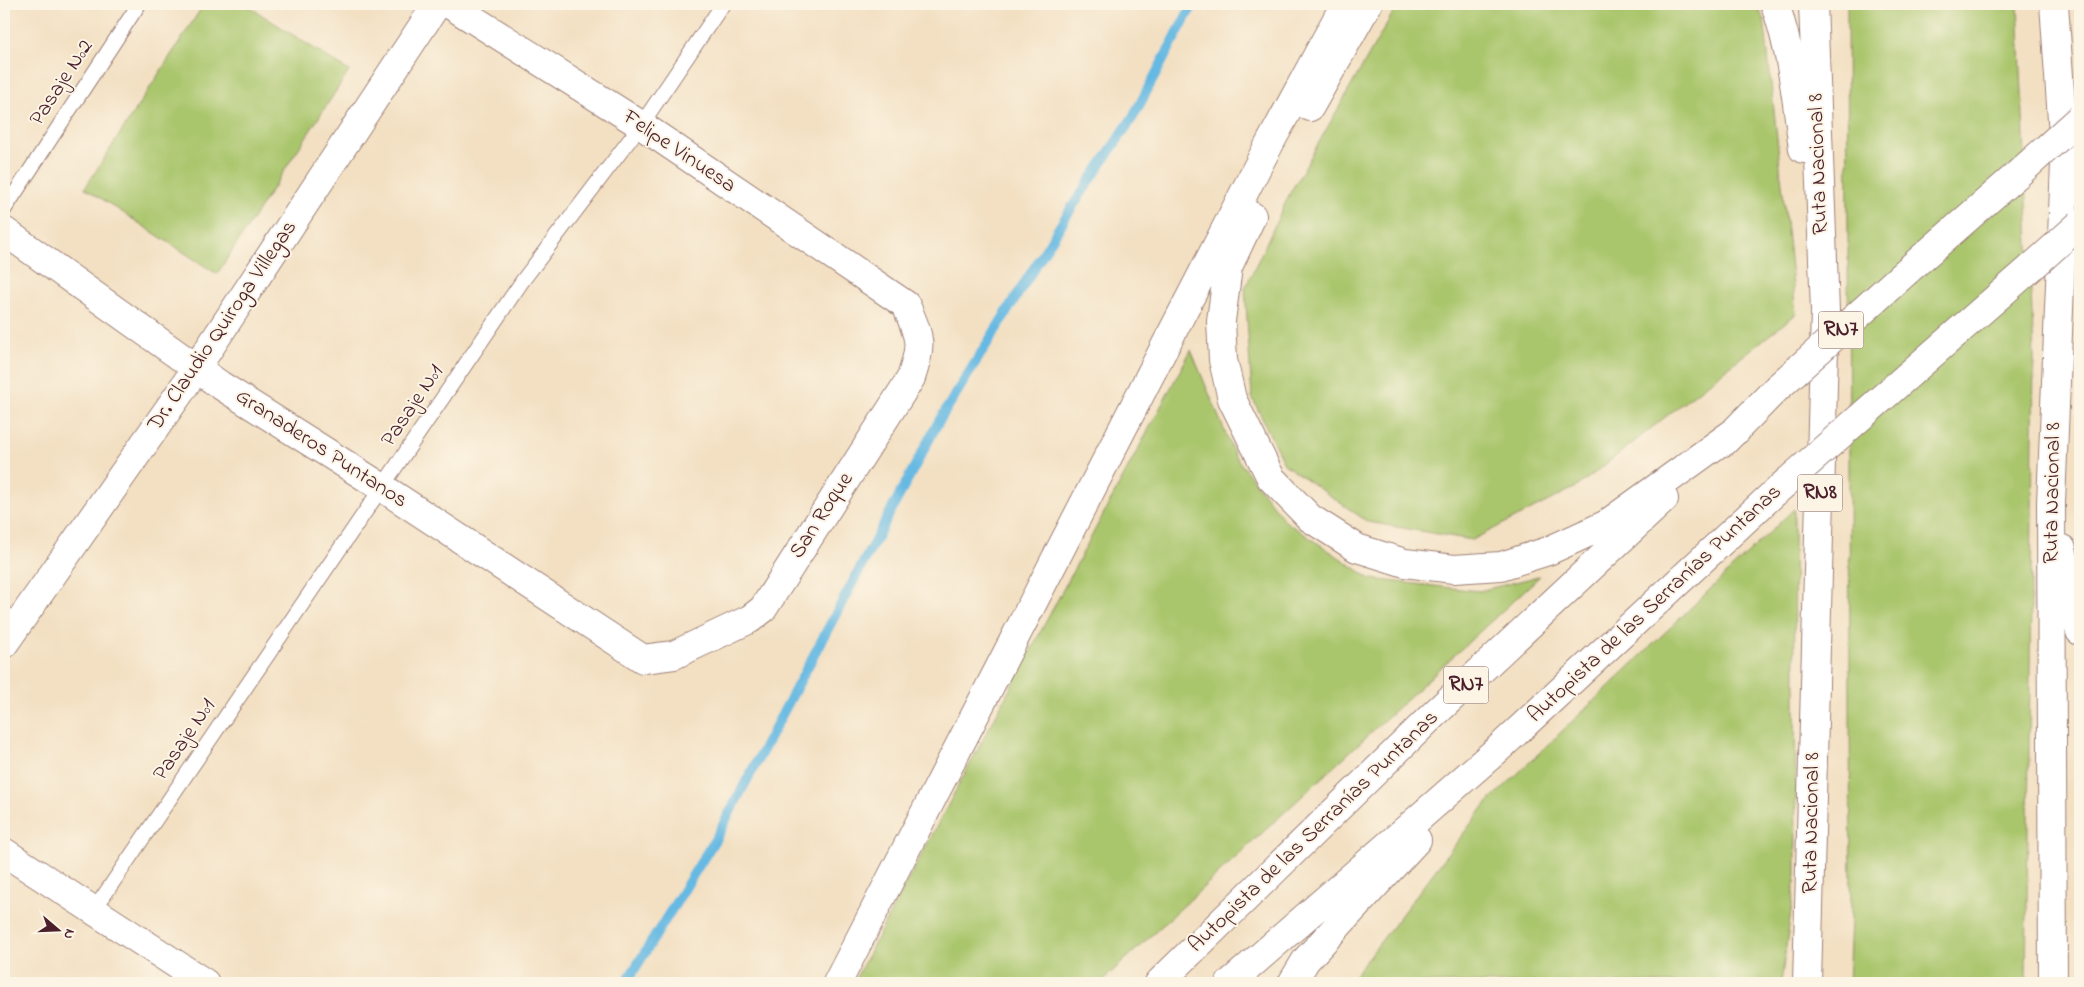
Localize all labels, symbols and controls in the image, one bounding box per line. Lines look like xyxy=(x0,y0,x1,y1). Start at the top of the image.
street label: Pasaje Nº2 xyxy=(22,33,102,133)
street label: Ruta Nacional 8 xyxy=(1801,93,1837,235)
street label: Felipe Vinuesa xyxy=(615,102,742,202)
street label: Dr. Claudio Quiroga Villegas xyxy=(140,214,306,439)
road number: RN7 xyxy=(1818,312,1864,348)
street label: Pasaje Nº1 xyxy=(374,358,452,454)
street label: Granaderos Puntanos xyxy=(228,381,414,517)
street label: Ruta Nacional 8 xyxy=(2036,422,2070,564)
street label: San Roque xyxy=(782,466,862,566)
road number: RN8 xyxy=(1798,474,1842,512)
street label: Autopista de las Serranías Puntanas xyxy=(1521,477,1789,731)
road number: RN7 xyxy=(1444,666,1488,704)
street label: Pasaje Nº1 xyxy=(146,692,224,788)
street label: Autopista de las Serranías Puntanas xyxy=(1181,703,1447,961)
street label: Ruta Nacional 8 xyxy=(1795,752,1829,894)
north arrow xyxy=(32,904,82,954)
text: N xyxy=(57,926,80,942)

